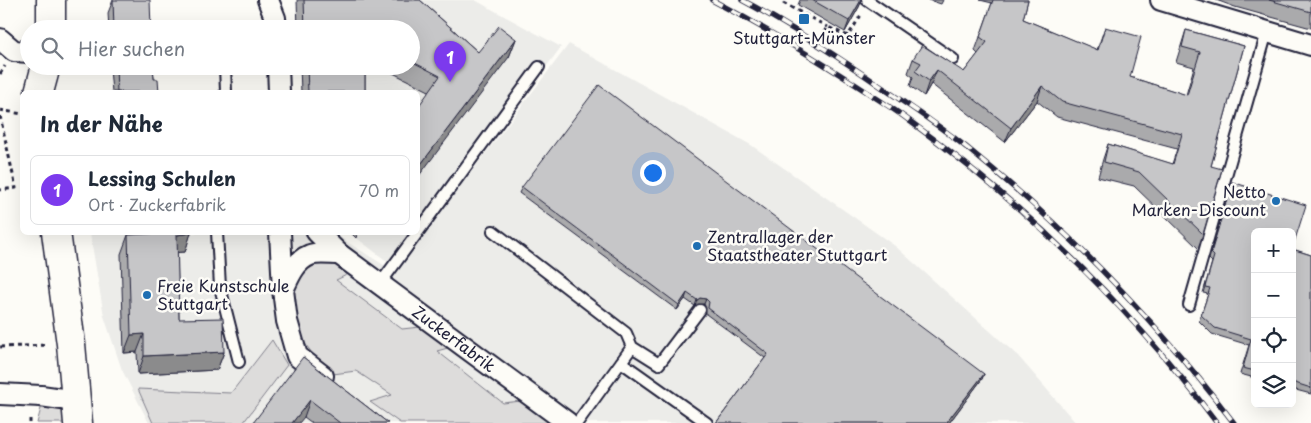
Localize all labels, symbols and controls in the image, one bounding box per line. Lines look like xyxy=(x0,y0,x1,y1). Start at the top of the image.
marker: Stuttgart-Münster xyxy=(797,12,811,26)
search box xyxy=(20,20,420,75)
place label: Stuttgart-Münster xyxy=(733,25,876,49)
icon: search xyxy=(38,34,66,62)
text: Hier suchen xyxy=(78,34,185,62)
pin: 1 xyxy=(434,41,466,82)
text: In der Nähe xyxy=(40,107,162,139)
your location xyxy=(640,160,666,186)
text: Lessing Schulen xyxy=(88,164,236,192)
text: 1 xyxy=(53,178,61,202)
text: 70 m xyxy=(359,178,399,202)
place label: Netto Marken-Discount xyxy=(1132,179,1266,221)
text: Ort · Zuckerfabrik xyxy=(88,192,226,216)
marker: Netto Marken-Discount xyxy=(1270,195,1282,207)
place label: Zentrallager der Staatstheater Stuttgart xyxy=(707,224,888,266)
map controls xyxy=(1251,228,1296,408)
button: + xyxy=(1251,228,1296,273)
marker: Zentrallager der Staatstheater Stuttgart xyxy=(691,240,703,252)
place label: Freie Kunstschule Stuttgart xyxy=(157,273,290,315)
button: − xyxy=(1251,273,1296,318)
marker: Freie Kunstschule Stuttgart xyxy=(141,289,153,301)
street label: Zuckerfabrik xyxy=(408,299,502,377)
button: locate xyxy=(1251,318,1296,363)
button: layers xyxy=(1251,363,1296,408)

